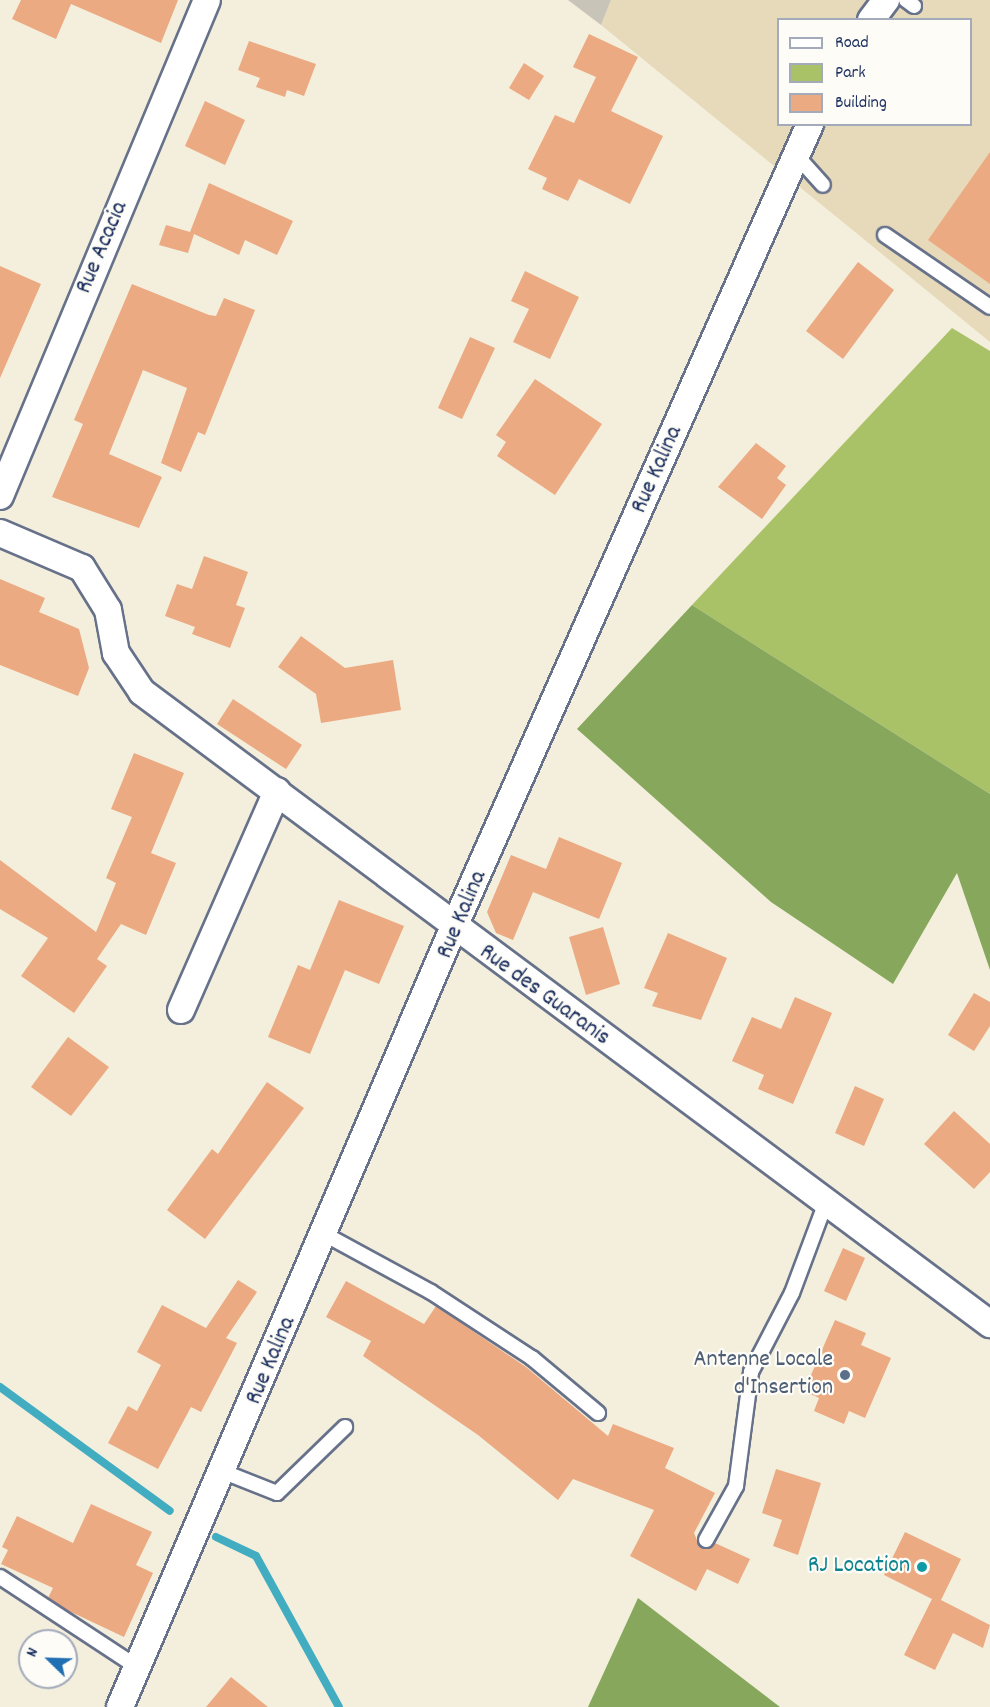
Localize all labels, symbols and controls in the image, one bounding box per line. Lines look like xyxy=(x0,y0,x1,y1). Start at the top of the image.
legend xyxy=(777,18,972,126)
text: Road xyxy=(835,31,869,56)
text: Park xyxy=(835,61,866,86)
text: Building xyxy=(835,91,887,116)
street label: Rue Acacia xyxy=(71,198,135,298)
street label: Rue Kalina xyxy=(626,422,690,518)
street label: Rue Kalina xyxy=(432,867,494,963)
street label: Rue des Guaranis xyxy=(473,939,615,1053)
street label: Rue Kalina xyxy=(241,1313,303,1409)
place label: Antenne Locale d'Insertion xyxy=(693,1347,833,1403)
marker: Antenne Locale d'Insertion xyxy=(838,1368,852,1382)
place label: RJ Location xyxy=(808,1553,910,1581)
marker: RJ Location xyxy=(915,1560,929,1574)
north arrow xyxy=(18,1629,78,1689)
text: N xyxy=(21,1644,45,1661)

